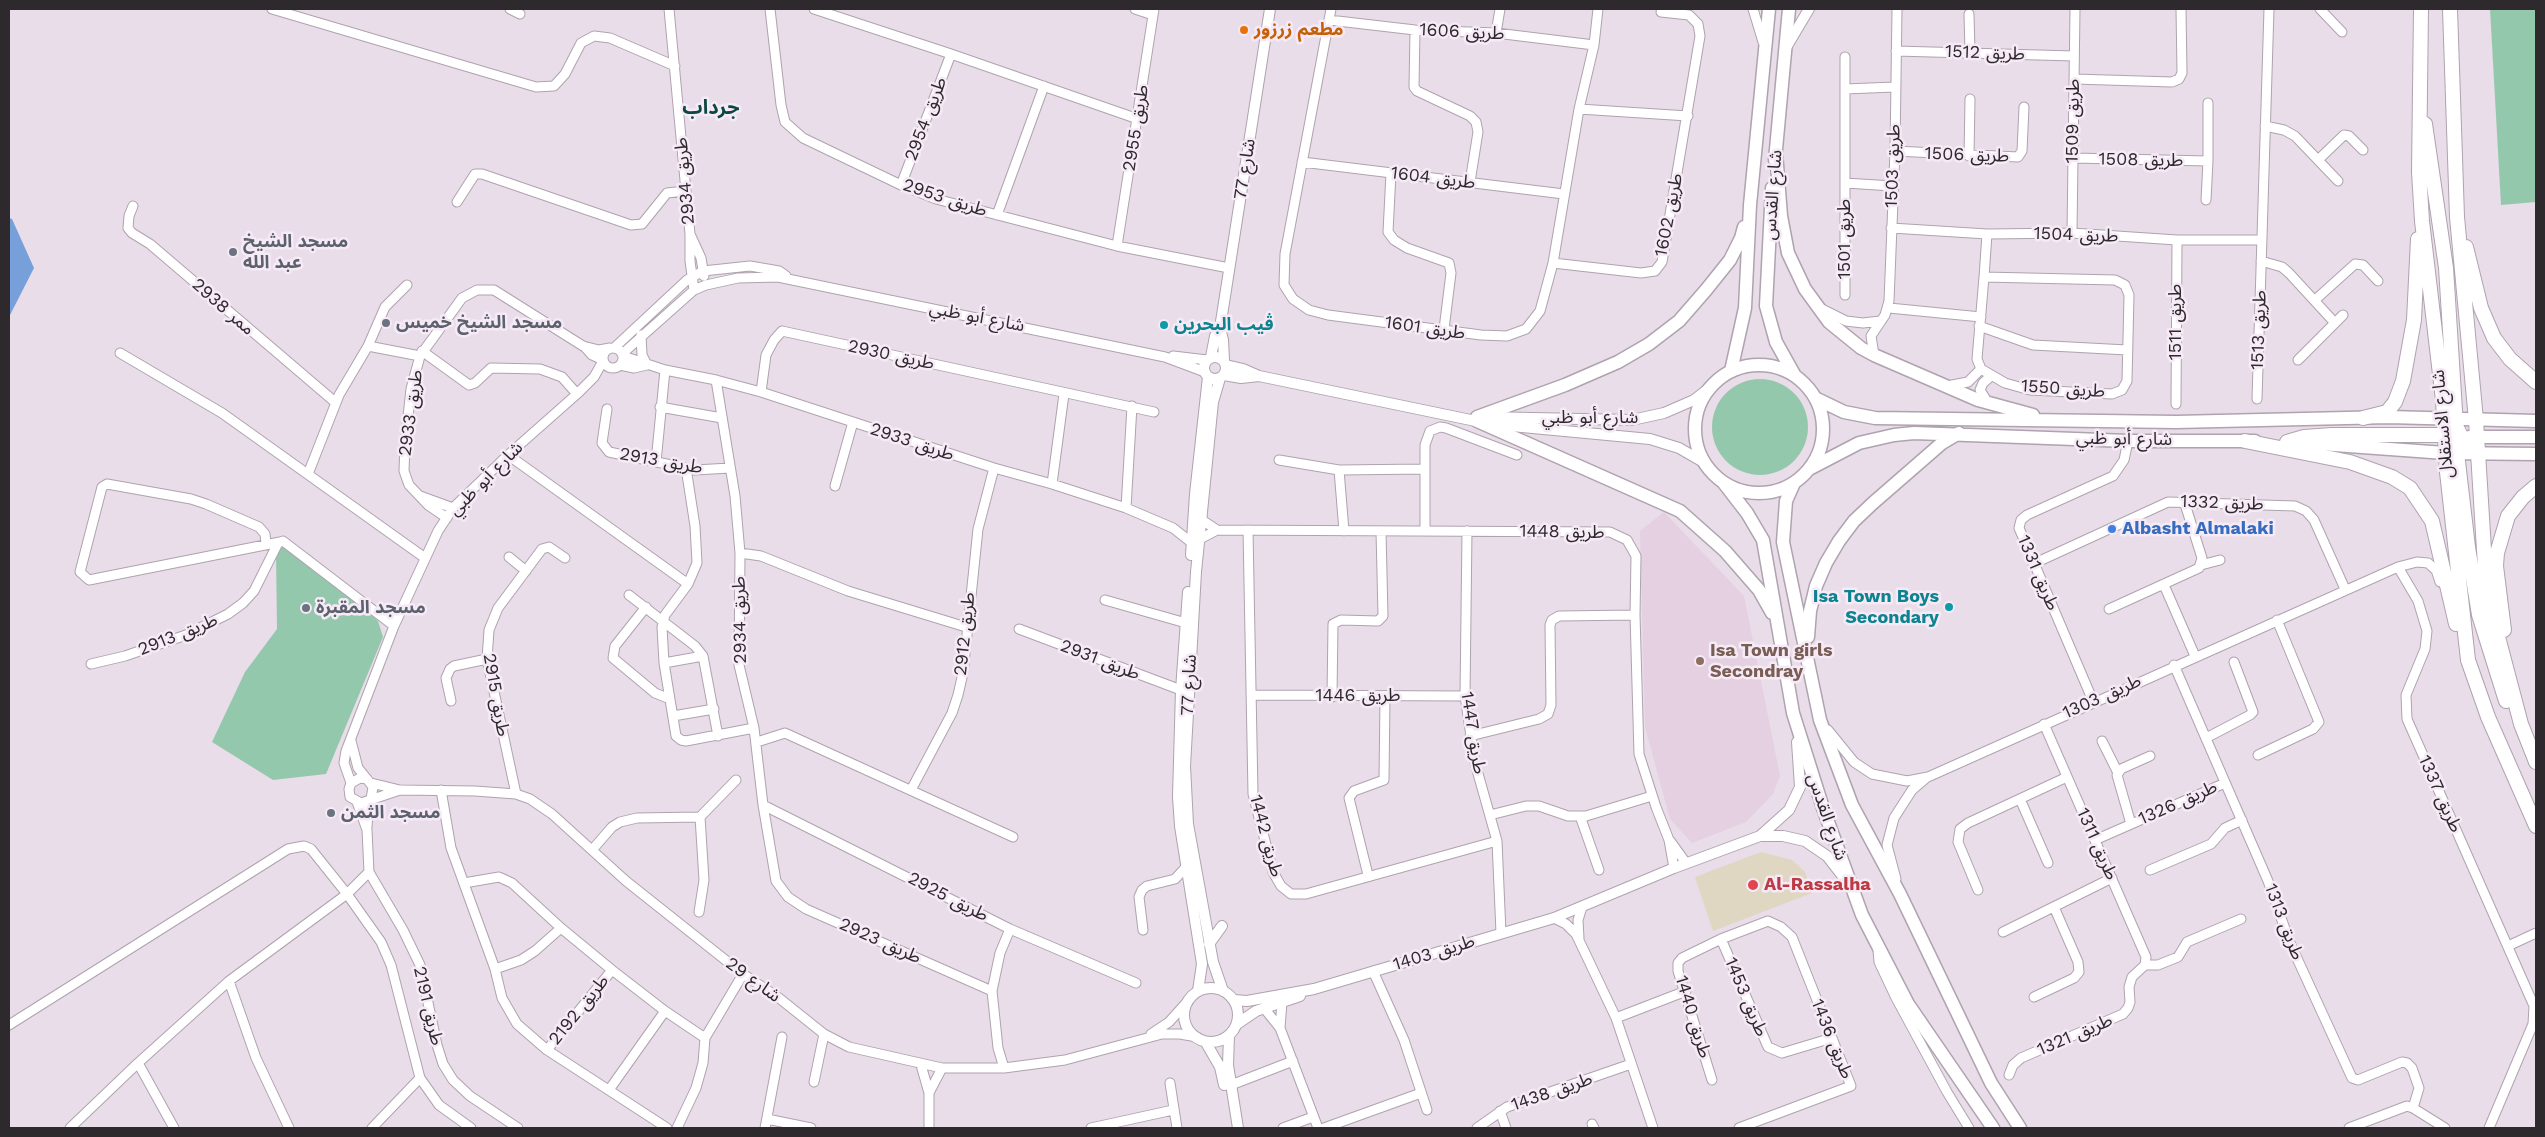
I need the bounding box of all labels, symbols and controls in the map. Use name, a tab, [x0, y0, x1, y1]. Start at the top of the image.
place label: مطعم زرزور	[1254, 19, 1344, 41]
street label: طريق 1606	[1419, 19, 1505, 45]
marker: مطعم زرزور	[1238, 24, 1250, 36]
street label: طريق 1512	[1945, 41, 2025, 65]
street label: طريق 2954	[900, 74, 952, 164]
street label: طريق 1509	[2061, 78, 2085, 164]
street label: طريق 2955	[1118, 83, 1154, 173]
district label: جرداب	[682, 96, 740, 120]
street label: طريق 1503	[1881, 124, 1905, 208]
street label: طريق 2934	[670, 136, 700, 226]
street label: شارع 77	[1230, 137, 1260, 201]
street label: طريق 1506	[1924, 143, 2010, 167]
street label: طريق 1508	[2099, 148, 2183, 172]
street label: شارع القدس	[1759, 149, 1787, 241]
street label: طريق 1604	[1390, 162, 1476, 194]
street label: طريق 1602	[1650, 171, 1688, 259]
street label: طريق 2953	[900, 174, 990, 222]
street label: طريق 1501	[1834, 199, 1856, 279]
street label: طريق 1504	[2033, 223, 2119, 247]
place label: مسجد الشيخ عبد الله	[243, 231, 348, 274]
marker: مسجد الشيخ عبد الله	[227, 246, 239, 258]
street label: ممر 2938	[187, 274, 259, 340]
street label: طريق 1511	[2165, 284, 2187, 360]
street label: طريق 1513	[2247, 290, 2271, 370]
street label: شارع أبو ظبي	[928, 297, 1026, 337]
place label: مسجد الشيخ خميس	[396, 312, 562, 334]
street label: طريق 1601	[1383, 312, 1467, 344]
place label: ڤيب البحرين	[1174, 314, 1274, 336]
marker: مسجد الشيخ خميس	[380, 317, 392, 329]
marker: ڤيب البحرين	[1158, 319, 1170, 331]
street label: طريق 2930	[846, 335, 936, 375]
street label: طريق 2933	[394, 368, 428, 458]
street label: شارع الاستقلال	[2427, 369, 2459, 479]
street label: طريق 1550	[2020, 375, 2106, 403]
street label: شارع أبو ظبي	[1542, 407, 1638, 429]
street label: طريق 2933	[867, 418, 957, 466]
street label: شارع أبو ظبي	[2076, 427, 2172, 451]
street label: شارع أبو ظبي	[444, 437, 528, 521]
street label: طريق 2913	[618, 443, 704, 479]
street label: طريق 1332	[2180, 491, 2264, 515]
place label: Albasht Almalaki	[2122, 518, 2274, 540]
street label: طريق 1448	[1519, 520, 1605, 544]
marker: Albasht Almalaki	[2106, 523, 2118, 535]
street label: طريق 1331	[2012, 532, 2064, 614]
street label: طريق 2934	[728, 576, 752, 664]
place label: Isa Town Boys Secondary	[1813, 586, 1939, 628]
street label: طريق 2912	[950, 591, 980, 677]
place label: مسجد المقبرة	[316, 597, 426, 619]
marker: Isa Town Boys Secondary	[1943, 601, 1955, 613]
marker: مسجد المقبرة	[300, 602, 312, 614]
street label: طريق 2913	[135, 609, 221, 661]
street label: طريق 2931	[1057, 635, 1143, 685]
place label: Isa Town girls Secondray	[1710, 640, 1833, 682]
street label: طريق 2915	[478, 652, 514, 738]
street label: شارع 77	[1177, 654, 1201, 716]
marker: Isa Town girls Secondray	[1694, 655, 1706, 667]
street label: طريق 1303	[2059, 670, 2145, 724]
street label: طريق 1446	[1316, 685, 1400, 707]
street label: طريق 1447	[1456, 690, 1490, 776]
street label: طريق 1337	[2413, 752, 2467, 836]
street label: شارع القدس	[1802, 771, 1852, 863]
street label: طريق 1326	[2135, 776, 2221, 830]
street label: طريق 1442	[1245, 792, 1287, 880]
place label: مسجد الثمن	[341, 802, 440, 824]
street label: طريق 1311	[2072, 805, 2122, 883]
marker: مسجد الثمن	[325, 807, 337, 819]
street label: طريق 2925	[904, 868, 992, 926]
place label: Al-Rassalha	[1764, 874, 1871, 896]
marker: Al-Rassalha	[1746, 878, 1760, 892]
street label: طريق 1313	[2260, 881, 2308, 963]
street label: طريق 2923	[836, 913, 924, 969]
street label: طريق 1403	[1391, 930, 1477, 976]
street label: شارع 29	[721, 953, 785, 1007]
street label: طريق 1453	[1720, 954, 1772, 1040]
street label: طريق 2191	[408, 964, 448, 1048]
street label: طريق 2192	[544, 971, 614, 1049]
street label: طريق 1440	[1670, 973, 1716, 1061]
street label: طريق 1436	[1806, 996, 1858, 1082]
street label: طريق 1321	[2034, 1009, 2116, 1061]
street label: طريق 1438	[1509, 1068, 1595, 1116]

